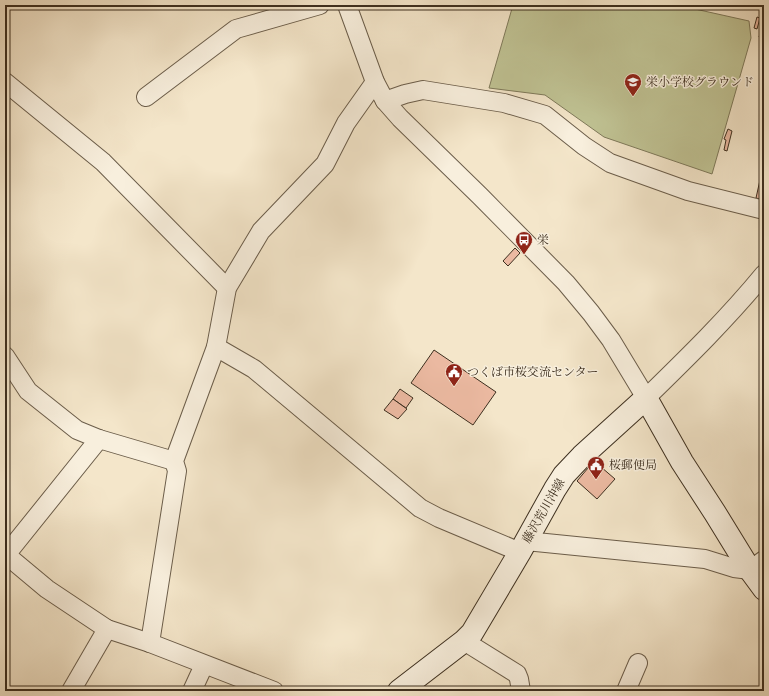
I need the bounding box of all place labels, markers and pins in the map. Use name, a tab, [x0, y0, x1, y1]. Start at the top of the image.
school or university icon: 栄小学校グラウンド	[623, 72, 643, 97]
place label: 栄小学校グラウンド	[646, 75, 754, 90]
bus stop icon: 栄	[514, 230, 534, 255]
place label: 栄	[537, 233, 549, 248]
public building icon: つくば市桜交流センター	[444, 362, 464, 387]
place label: つくば市桜交流センター	[467, 365, 599, 380]
public building icon: 桜郵便局	[586, 455, 606, 480]
place label: 桜郵便局	[609, 458, 657, 473]

